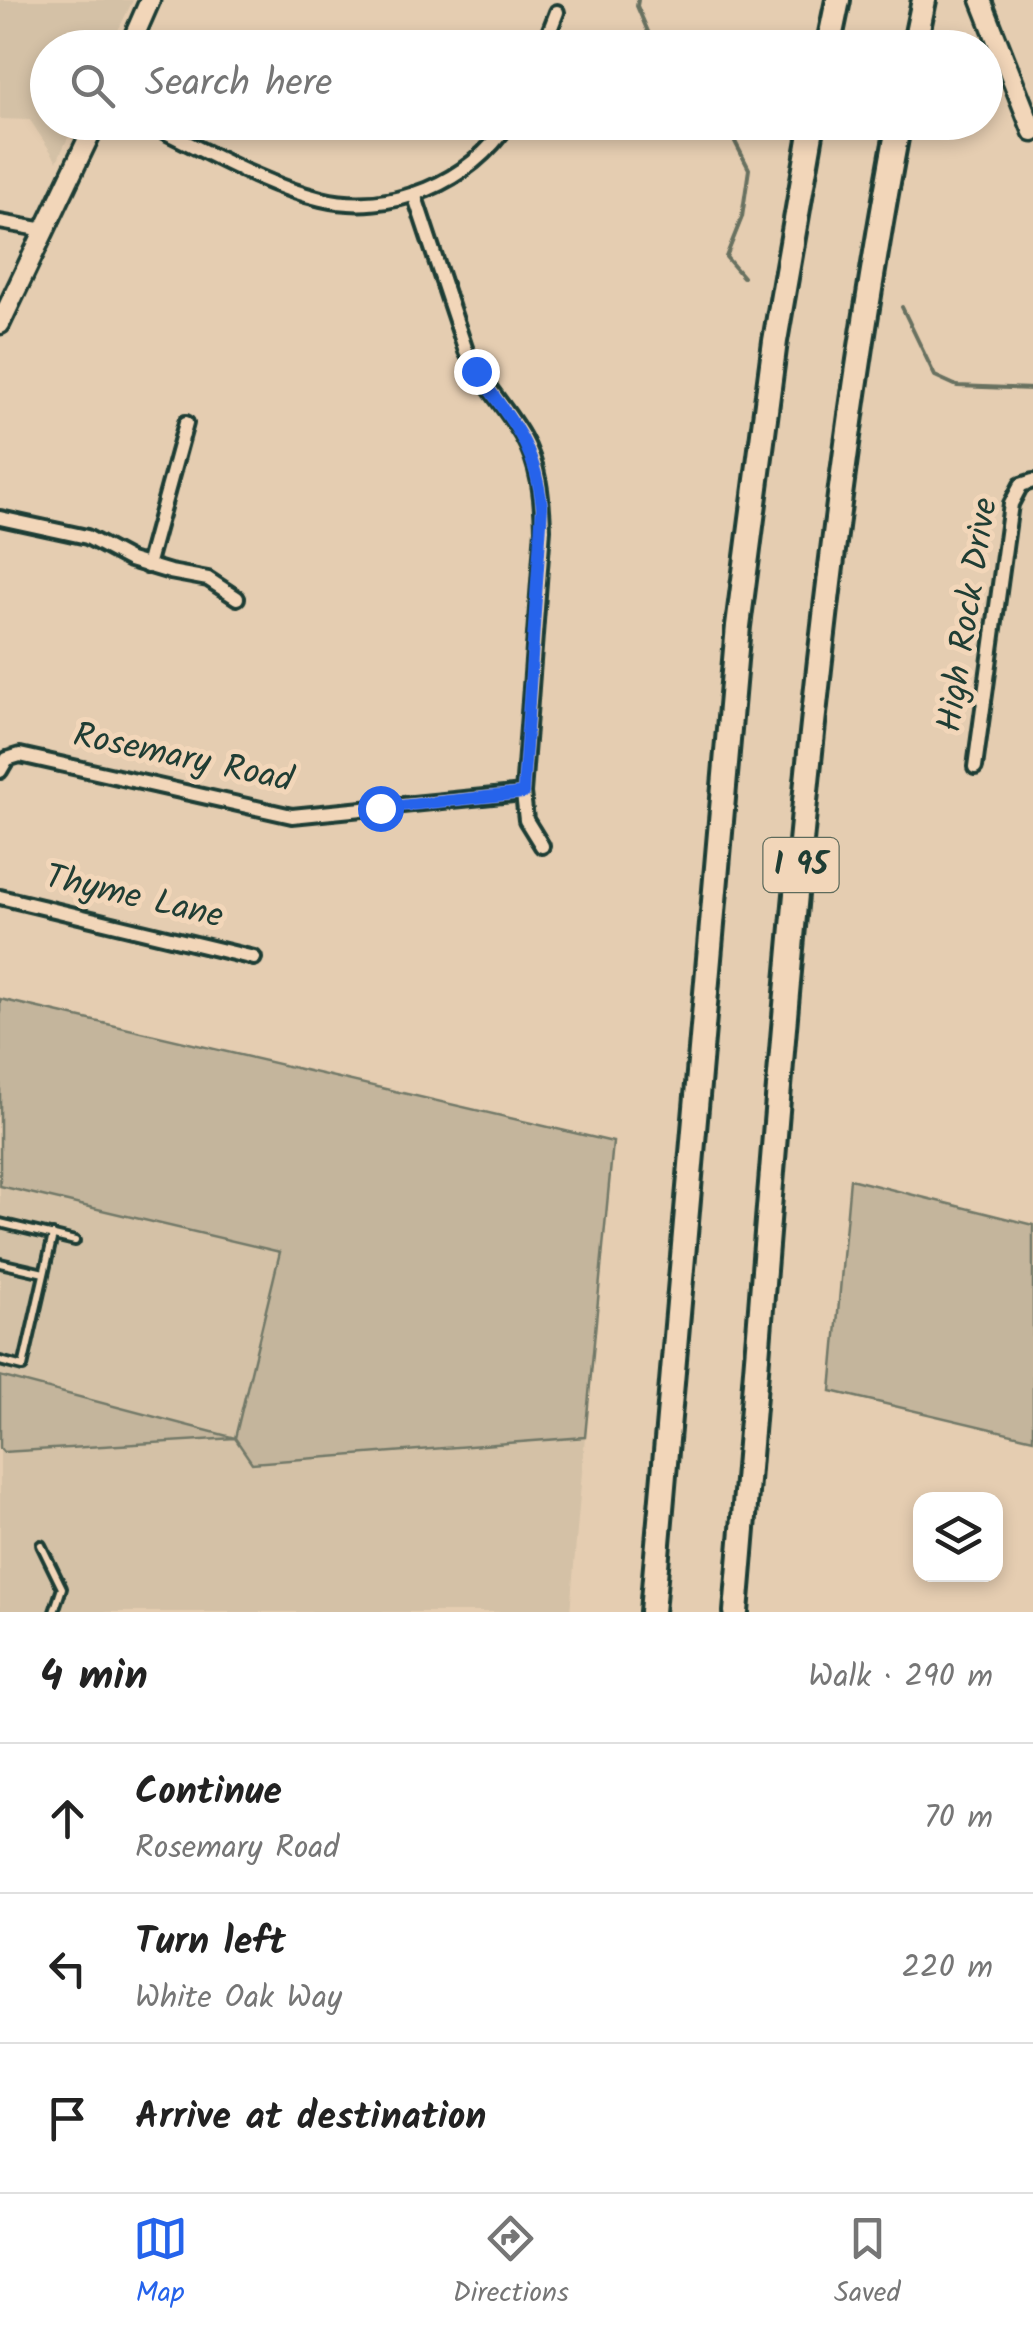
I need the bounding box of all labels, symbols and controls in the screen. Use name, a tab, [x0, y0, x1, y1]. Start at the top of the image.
search box	[30, 30, 1003, 140]
text: Search here	[145, 55, 332, 115]
icon: search	[65, 58, 120, 113]
route end	[454, 349, 500, 395]
street label: High Rock Drive	[923, 494, 1015, 736]
street label: Rosemary Road	[68, 708, 300, 810]
route start	[358, 786, 404, 832]
road number: I 95	[764, 838, 838, 892]
street label: Thyme Lane	[39, 850, 229, 946]
map controls	[913, 1492, 1003, 1582]
button: layers	[913, 1492, 1003, 1582]
text: 4 min	[40, 1644, 148, 1711]
text: Walk · 290 m	[808, 1652, 993, 1703]
text: Continue	[135, 1763, 282, 1823]
icon: ahead	[40, 1791, 95, 1846]
text: 70 m	[924, 1793, 993, 1844]
text: Rosemary Road	[135, 1823, 339, 1874]
text: Turn left	[135, 1913, 286, 1973]
icon: left	[40, 1941, 95, 1996]
text: 220 m	[902, 1943, 993, 1994]
text: White Oak Way	[135, 1973, 342, 2024]
text: Arrive at destination	[135, 2088, 486, 2148]
icon: arrive	[40, 2091, 95, 2146]
tab: Map	[133, 2211, 188, 2316]
tab: Directions	[453, 2211, 569, 2316]
tab: Saved	[834, 2211, 900, 2316]

